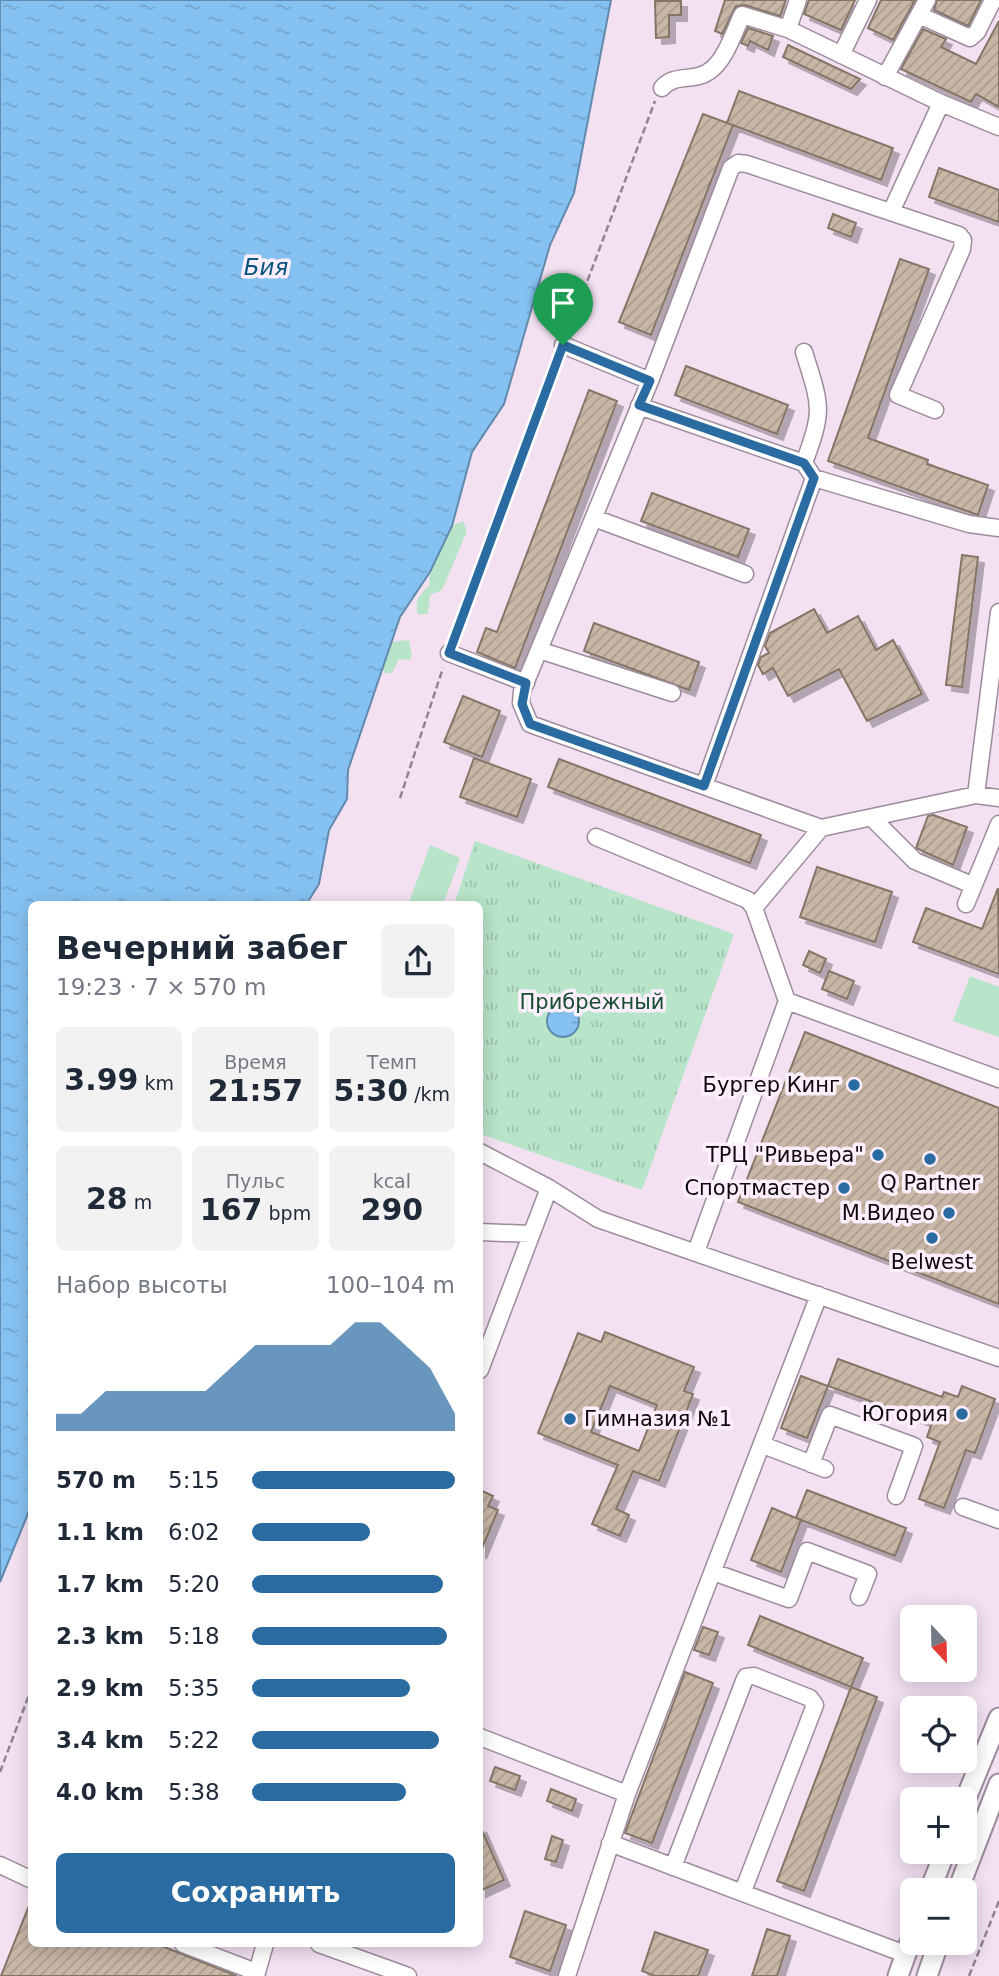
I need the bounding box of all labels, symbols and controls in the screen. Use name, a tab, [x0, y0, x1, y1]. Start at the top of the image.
water label: Бия	[244, 254, 288, 280]
pin	[533, 273, 593, 345]
icon: arrive	[544, 284, 582, 322]
button: share	[381, 924, 455, 998]
text: Вечерний забег	[56, 929, 348, 967]
text: 19:23 · 7 × 570 m	[56, 974, 266, 1000]
park label: Прибрежный	[520, 990, 664, 1014]
text: Время	[224, 1051, 287, 1073]
text: Темп	[367, 1051, 417, 1073]
text: 3.99	[64, 1062, 138, 1097]
text: km	[138, 1072, 174, 1094]
text: 21:57	[208, 1073, 303, 1108]
text: 5:30	[334, 1073, 408, 1108]
place label: Бургер Кинг	[703, 1073, 840, 1097]
marker: Бургер Кинг	[846, 1077, 862, 1093]
text: /km	[408, 1083, 450, 1105]
place label: ТРЦ "Ривьера"	[705, 1143, 864, 1167]
marker: ТРЦ "Ривьера"	[870, 1147, 886, 1163]
marker: Q Partner	[922, 1151, 938, 1167]
text: Пульс	[226, 1170, 285, 1192]
text: kcal	[373, 1170, 411, 1192]
place label: Q Partner	[880, 1171, 980, 1195]
place label: Спортмастер	[684, 1176, 830, 1200]
marker: Спортмастер	[836, 1180, 852, 1196]
text: 28	[86, 1181, 128, 1216]
text: m	[128, 1191, 152, 1213]
text: 167	[200, 1192, 262, 1227]
text: 290	[361, 1192, 423, 1227]
place label: М.Видео	[842, 1201, 935, 1225]
text: bpm	[262, 1202, 311, 1224]
marker: М.Видео	[941, 1205, 957, 1221]
marker: Belwest	[924, 1230, 940, 1246]
place label: Belwest	[891, 1250, 973, 1274]
text: Набор высоты	[56, 1272, 228, 1298]
text: 100–104 m	[326, 1272, 455, 1298]
place label: Югория	[862, 1402, 948, 1426]
marker: Югория	[954, 1406, 970, 1422]
place label: Гимназия №1	[584, 1407, 732, 1431]
marker: Гимназия №1	[562, 1411, 578, 1427]
text: 570 m	[56, 1467, 136, 1493]
text: 5:15	[168, 1467, 220, 1493]
text: 1.1 km	[56, 1519, 144, 1545]
text: 6:02	[168, 1519, 220, 1545]
text: 1.7 km	[56, 1571, 144, 1597]
text: 5:20	[168, 1571, 220, 1597]
north arrow	[900, 1605, 976, 1682]
map controls	[900, 1605, 977, 1955]
text: 2.3 km	[56, 1623, 144, 1649]
text: 5:18	[168, 1623, 220, 1649]
text: 2.9 km	[56, 1675, 144, 1701]
text: 5:35	[168, 1675, 220, 1701]
button: locate	[900, 1696, 977, 1773]
text: 3.4 km	[56, 1727, 144, 1753]
text: 5:22	[168, 1727, 220, 1753]
text: 4.0 km	[56, 1779, 144, 1805]
text: 5:38	[168, 1779, 220, 1805]
button: +	[900, 1787, 977, 1864]
button: Сохранить	[56, 1853, 455, 1933]
button: −	[900, 1878, 977, 1955]

